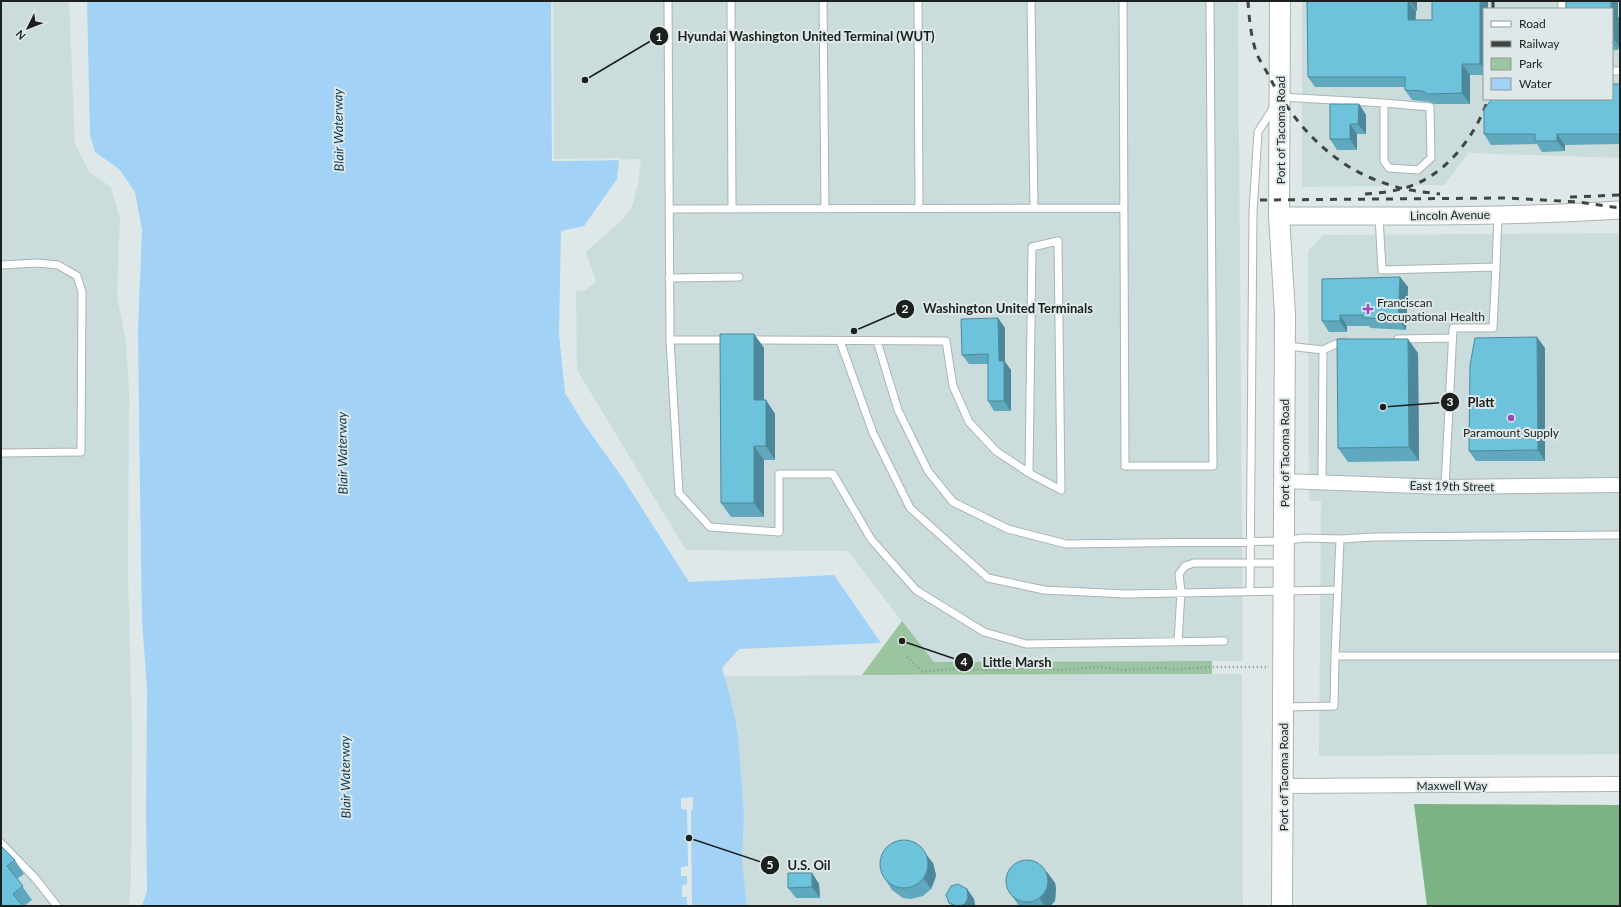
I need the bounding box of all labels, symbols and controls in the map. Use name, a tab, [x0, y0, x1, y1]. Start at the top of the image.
north arrow	[8, 8, 48, 48]
legend	[1483, 8, 1613, 100]
text: Road	[1519, 16, 1546, 31]
callout: Hyundai Washington United Terminal (WUT)	[649, 24, 943, 49]
text: N	[13, 28, 28, 43]
text: Hyundai Washington United Terminal (WUT)	[677, 28, 935, 44]
text: 1	[656, 29, 663, 44]
text: Railway	[1519, 36, 1560, 51]
text: Park	[1519, 56, 1543, 71]
street label: Port of Tacoma Road	[1273, 76, 1288, 184]
text: Water	[1519, 76, 1552, 91]
water label: Blair Waterway	[329, 88, 347, 172]
street label: Lincoln Avenue	[1410, 207, 1490, 223]
place label: Franciscan Occupational Health	[1377, 295, 1485, 324]
callout: Washington United Terminals	[895, 296, 1101, 321]
text: Washington United Terminals	[923, 300, 1093, 316]
text: 2	[902, 301, 909, 316]
marker: Franciscan Occupational Health	[1362, 303, 1374, 315]
callout: Platt	[1440, 390, 1503, 415]
text: 3	[1447, 394, 1454, 409]
text: Platt	[1468, 394, 1495, 410]
street label: Port of Tacoma Road	[1277, 399, 1292, 507]
water label: Blair Waterway	[333, 411, 351, 495]
marker: Paramount Supply	[1506, 413, 1516, 423]
place label: Paramount Supply	[1463, 425, 1560, 440]
street label: East 19th Street	[1409, 478, 1495, 494]
callout: Little Marsh	[954, 650, 1059, 675]
text: 4	[961, 654, 968, 669]
text: Little Marsh	[982, 654, 1052, 670]
street label: Port of Tacoma Road	[1276, 723, 1291, 831]
water label: Blair Waterway	[336, 735, 354, 819]
street label: Maxwell Way	[1417, 778, 1488, 793]
callout: U.S. Oil	[760, 853, 839, 878]
text: 5	[767, 857, 774, 872]
text: U.S. Oil	[788, 857, 830, 873]

